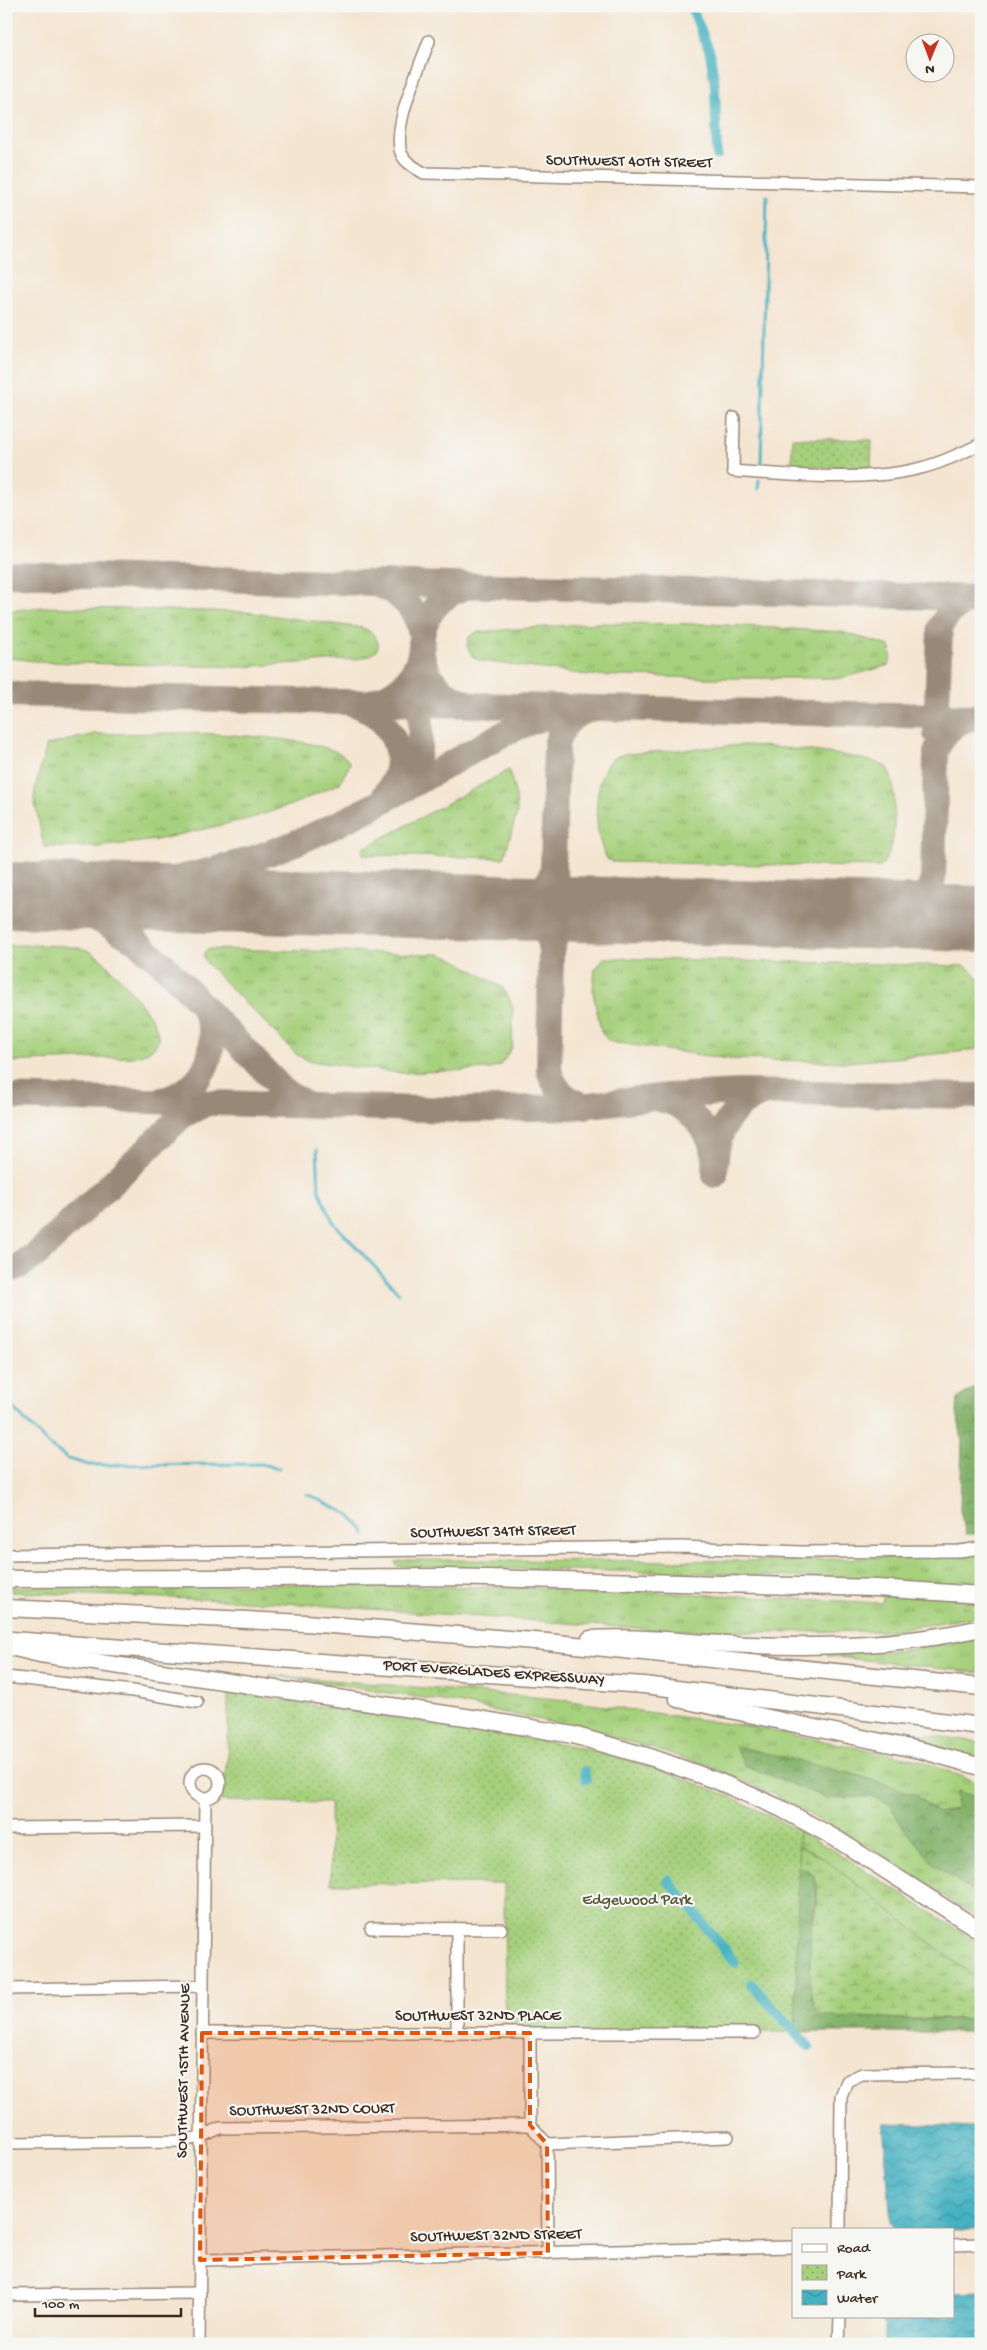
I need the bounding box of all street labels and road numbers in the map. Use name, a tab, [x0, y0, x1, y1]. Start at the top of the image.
street label: SOUTHWEST 40TH STREET	[546, 152, 713, 174]
street label: SOUTHWEST 34TH STREET	[410, 1522, 577, 1544]
street label: PORT EVERGLADES EXPRESSWAY	[382, 1657, 605, 1691]
street label: SOUTHWEST 15TH AVENUE	[174, 1983, 196, 2158]
street label: SOUTHWEST 32ND PLACE	[395, 2008, 562, 2027]
street label: SOUTHWEST 32ND COURT	[229, 2100, 396, 2122]
street label: SOUTHWEST 32ND STREET	[410, 2226, 583, 2248]

